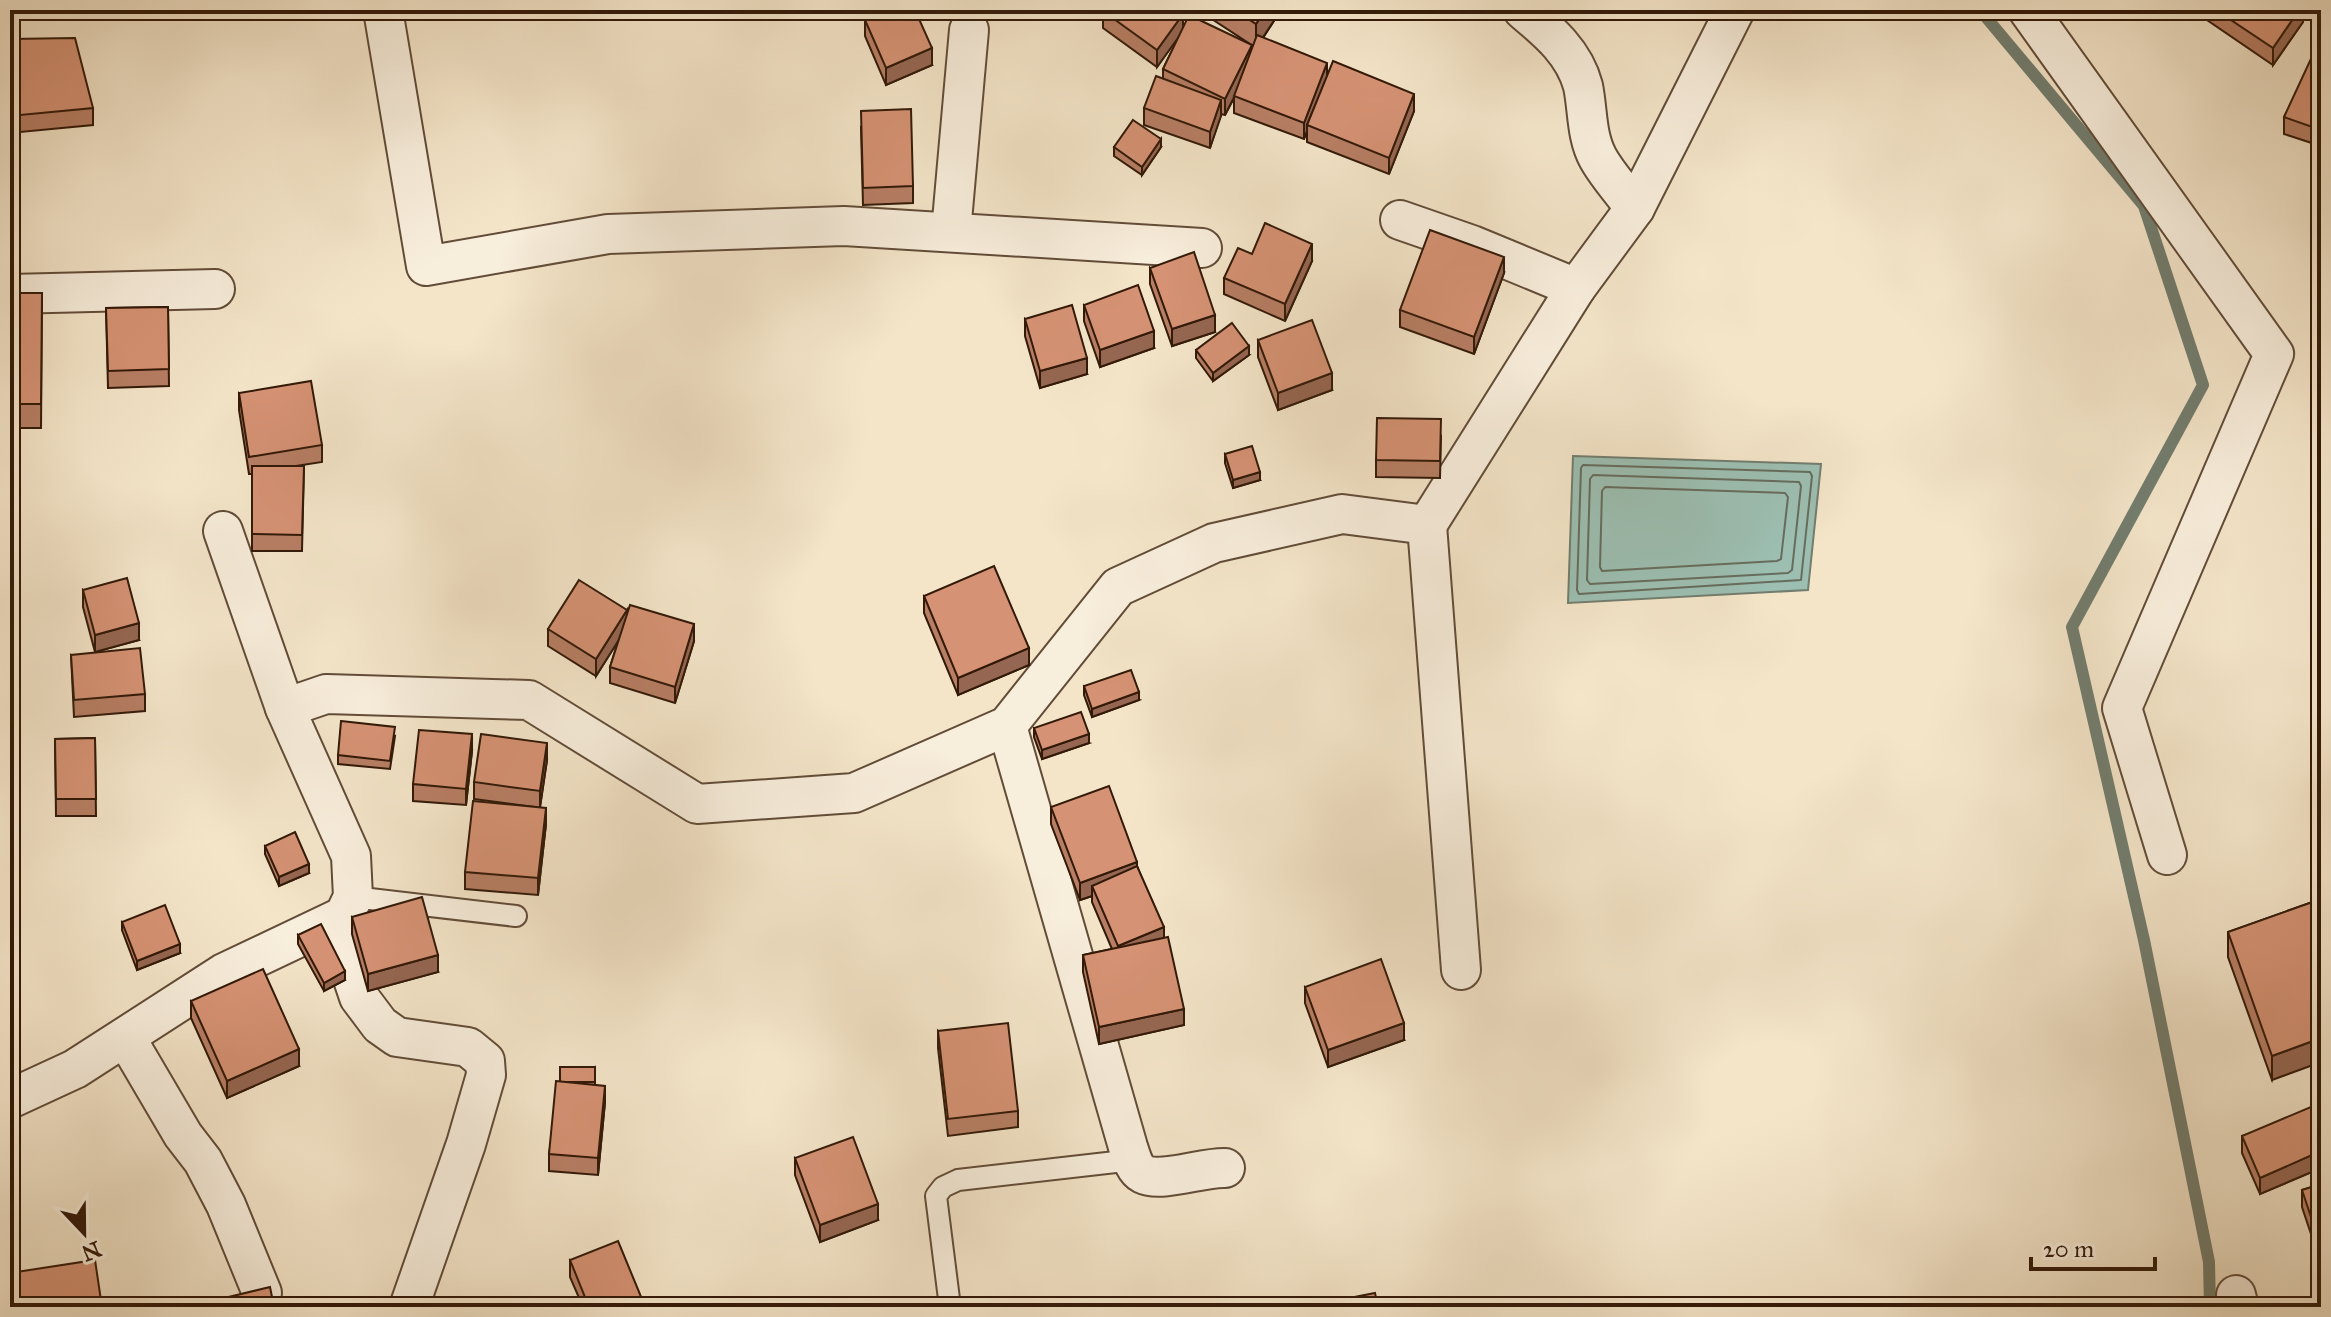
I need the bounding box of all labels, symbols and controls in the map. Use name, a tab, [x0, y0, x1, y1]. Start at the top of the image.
north arrow	[44, 1193, 124, 1273]
scale bar	[2031, 1221, 2155, 1271]
text: 20 m	[2043, 1234, 2094, 1264]
text: N	[77, 1235, 105, 1267]

